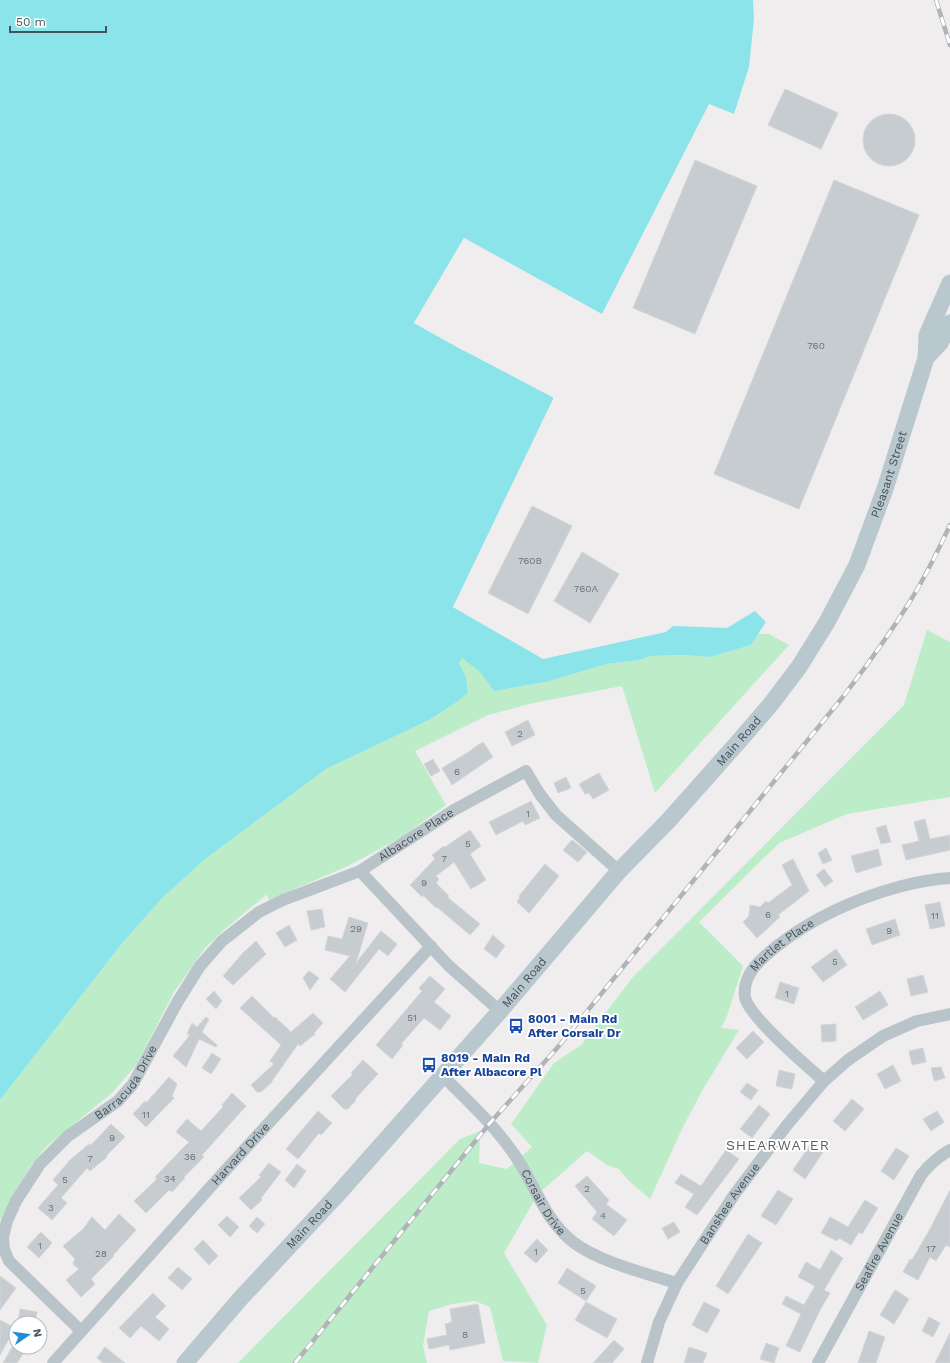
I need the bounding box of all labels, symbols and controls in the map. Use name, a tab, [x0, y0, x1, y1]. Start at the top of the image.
scale bar	[10, 8, 106, 34]
text: 50 m	[16, 15, 46, 29]
house number: 760	[807, 340, 825, 351]
street label: Pleasant Street	[868, 429, 910, 520]
house number: 760B	[518, 555, 542, 566]
house number: 760A	[574, 583, 599, 594]
street label: Main Road	[713, 713, 764, 769]
house number: 2	[517, 728, 523, 739]
house number: 6	[454, 766, 460, 777]
street label: Albacore Place	[375, 805, 456, 864]
house number: 1	[526, 808, 530, 819]
house number: 5	[465, 838, 471, 849]
house number: 7	[441, 853, 447, 864]
house number: 9	[421, 877, 427, 888]
house number: 6	[765, 909, 771, 920]
house number: 11	[931, 910, 939, 921]
street label: Martlet Place	[747, 916, 817, 974]
house number: 29	[350, 923, 362, 934]
house number: 9	[886, 925, 892, 936]
street label: Main Road	[499, 955, 549, 1010]
house number: 5	[832, 956, 838, 967]
house number: 1	[785, 988, 789, 999]
house number: 51	[407, 1012, 417, 1023]
place label: 8001 - Main Rd After Corsair Dr	[528, 1012, 621, 1040]
bus stop icon: 8001 - Main Rd After Corsair Dr	[507, 1017, 525, 1035]
street label: Barracuda Drive	[92, 1043, 160, 1122]
place label: 8019 - Main Rd After Albacore Pl	[441, 1051, 542, 1079]
bus stop icon: 8019 - Main Rd After Albacore Pl	[420, 1056, 438, 1074]
house number: 11	[142, 1109, 150, 1120]
street label: Harvard Drive	[209, 1120, 273, 1188]
house number: 9	[109, 1132, 115, 1143]
district label: SHEARWATER	[726, 1137, 830, 1153]
house number: 36	[184, 1151, 196, 1162]
house number: 7	[87, 1153, 93, 1164]
street label: Banshee Avenue	[697, 1160, 763, 1247]
street label: Corsair Drive	[518, 1167, 569, 1238]
house number: 34	[164, 1173, 176, 1184]
house number: 5	[62, 1174, 68, 1185]
house number: 2	[584, 1183, 590, 1194]
street label: Main Road	[283, 1198, 335, 1252]
house number: 3	[48, 1202, 54, 1213]
house number: 4	[600, 1210, 606, 1221]
street label: Seafire Avenue	[852, 1210, 906, 1293]
house number: 1	[38, 1240, 42, 1251]
house number: 17	[926, 1243, 936, 1254]
house number: 1	[534, 1246, 538, 1257]
house number: 28	[95, 1248, 107, 1259]
house number: 5	[580, 1285, 586, 1296]
north arrow	[8, 1315, 48, 1355]
text: N	[30, 1327, 45, 1338]
house number: 8	[462, 1329, 468, 1340]

